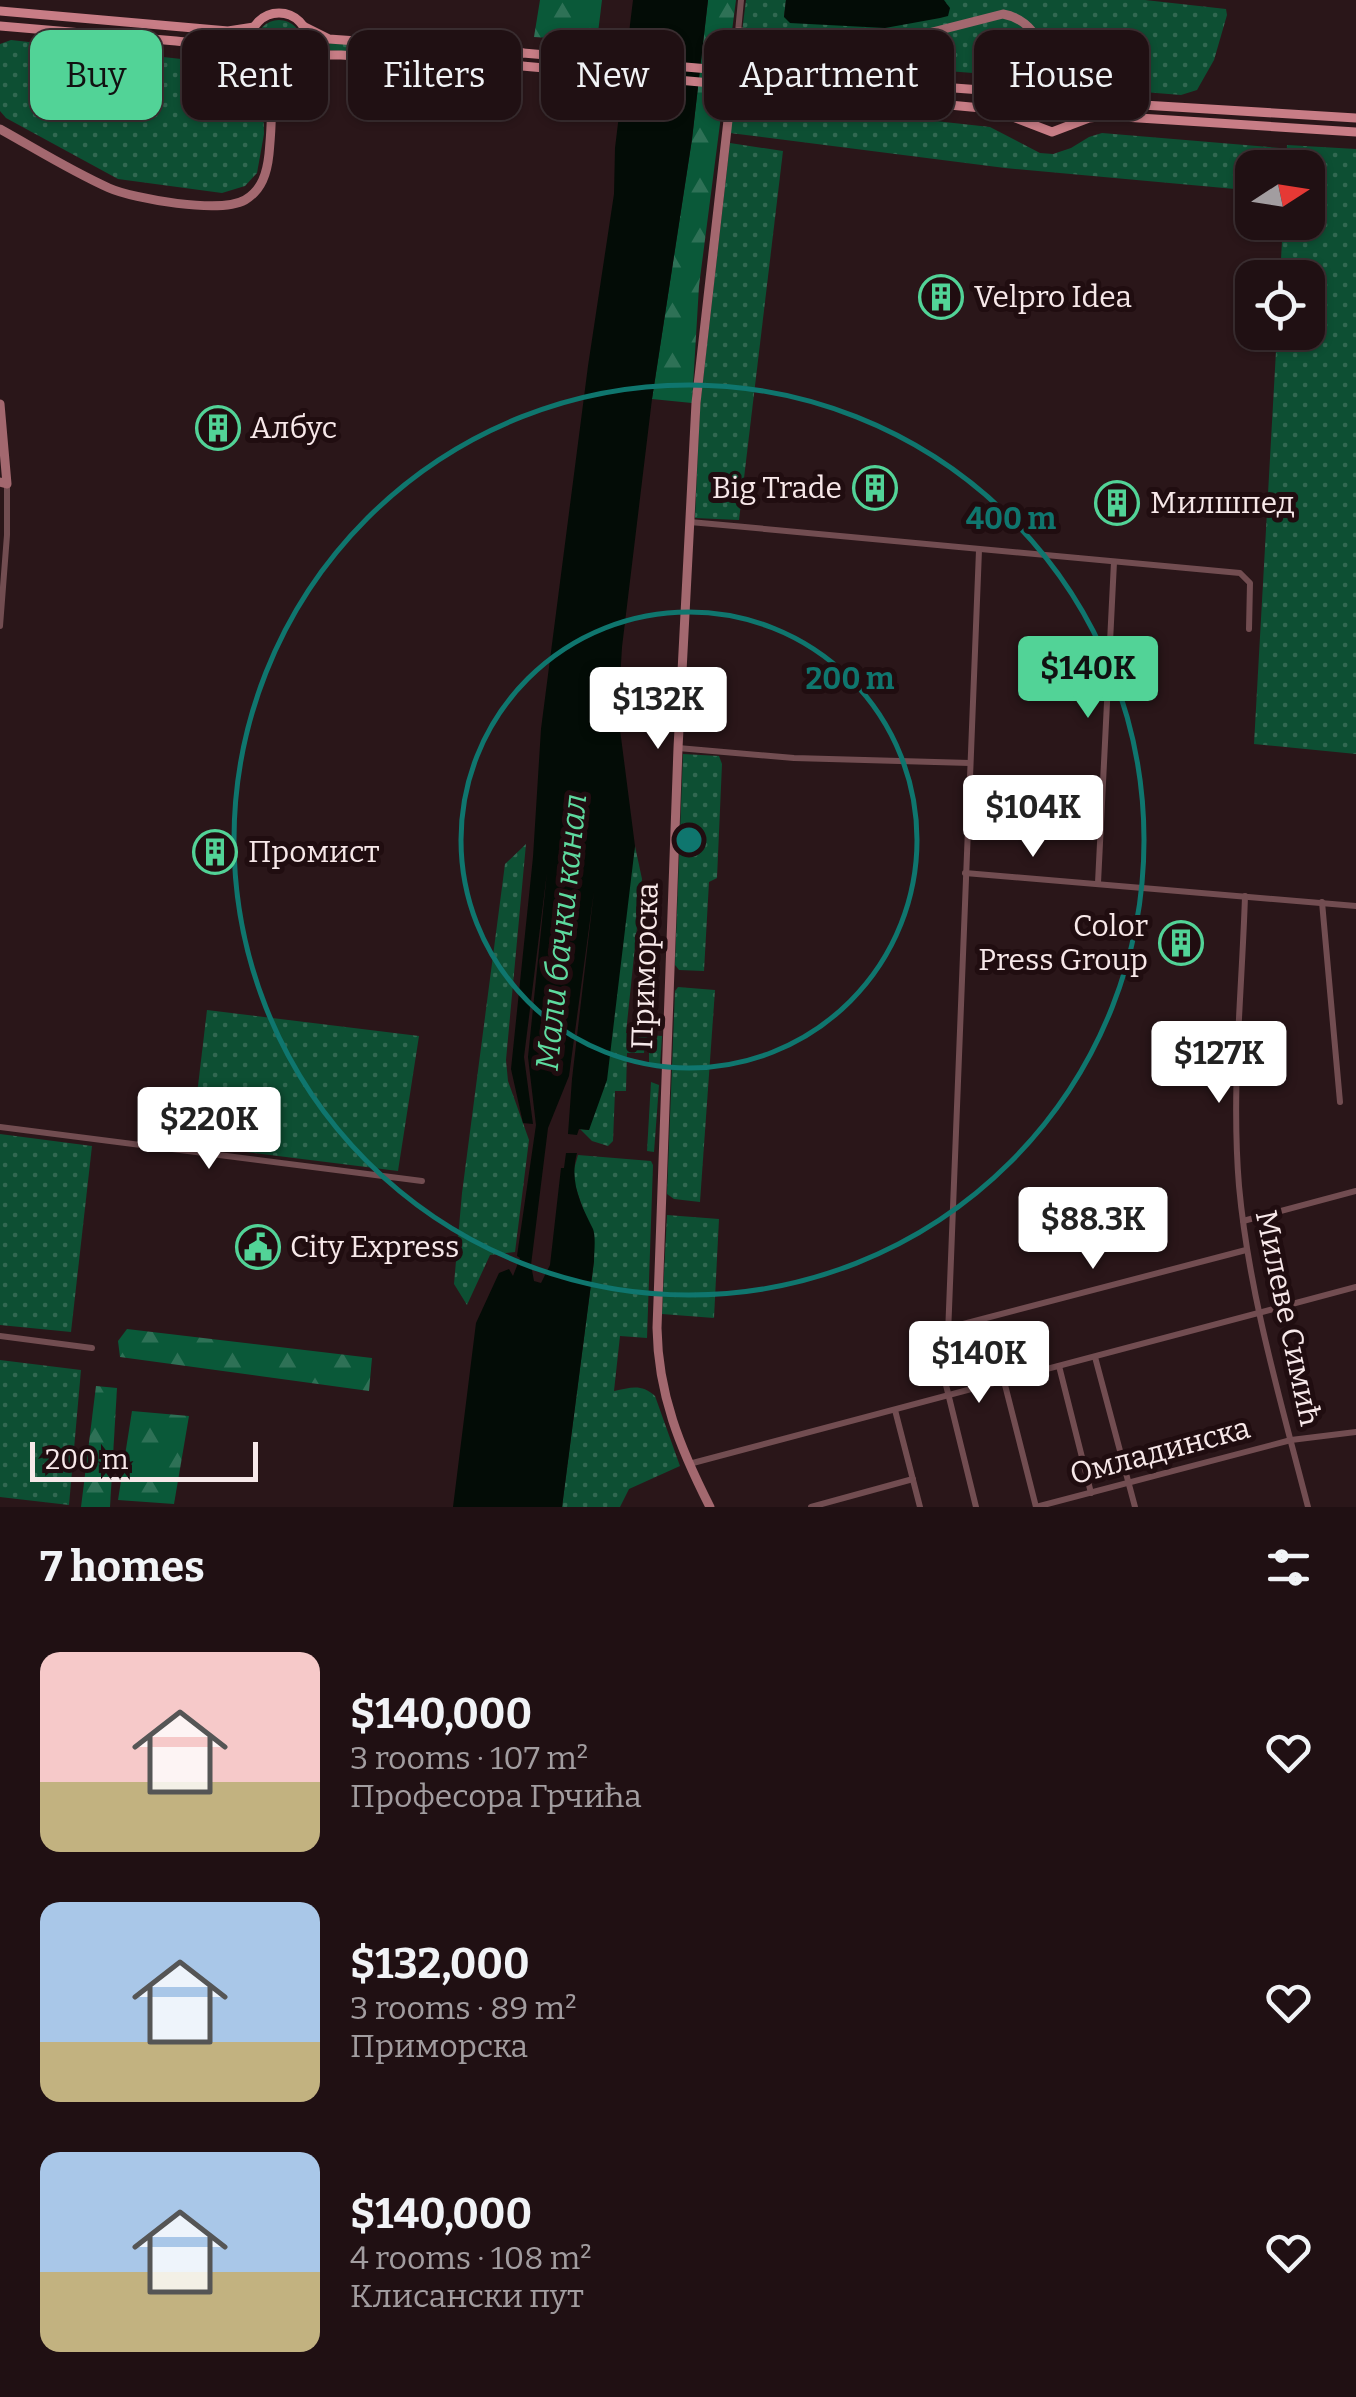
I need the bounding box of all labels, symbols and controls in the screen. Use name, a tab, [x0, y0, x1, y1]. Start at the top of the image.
chip: Buy	[30, 30, 162, 120]
chip: Rent	[182, 30, 328, 120]
chip: Filters	[348, 30, 521, 120]
chip: New	[541, 30, 684, 120]
chip: Apartment	[704, 30, 954, 120]
chip: House	[974, 30, 1149, 120]
north arrow	[1235, 150, 1325, 240]
map controls	[1235, 150, 1325, 350]
button: locate	[1235, 260, 1325, 350]
building icon: Velpro Idea	[918, 274, 964, 320]
place label: Velpro Idea	[974, 279, 1132, 315]
building icon: Албус	[195, 405, 241, 451]
place label: Албус	[250, 410, 337, 446]
building icon: Big Trade	[852, 465, 898, 511]
place label: Big Trade	[712, 470, 842, 506]
building icon: Милшпед	[1094, 480, 1140, 526]
place label: Милшпед	[1150, 485, 1295, 521]
text: 400 m	[966, 501, 1057, 537]
pin: $140K	[1018, 636, 1158, 721]
text: $140K	[1040, 649, 1136, 687]
text: 200 m	[805, 661, 895, 697]
pin: $132K	[588, 667, 728, 752]
text: $132K	[612, 680, 704, 718]
pin: $104K	[963, 775, 1103, 860]
text: $104K	[985, 788, 1081, 826]
water label: Мали бачки канал	[528, 792, 594, 1072]
centre of rings	[671, 822, 707, 858]
building icon: Промист	[192, 829, 238, 875]
place label: Промист	[248, 834, 379, 870]
street label: Приморска	[624, 882, 666, 1050]
place label: Color Press Group	[978, 908, 1148, 978]
building icon: Color Press Group	[1158, 920, 1204, 966]
pin: $127K	[1149, 1021, 1289, 1106]
text: $127K	[1173, 1034, 1265, 1072]
pin: $220K	[139, 1087, 279, 1172]
text: $220K	[160, 1100, 258, 1138]
pin: $88.3K	[1012, 1187, 1174, 1272]
text: $88.3K	[1041, 1200, 1145, 1238]
street label: Милеве Симић	[1248, 1207, 1329, 1430]
public building icon: City Express	[235, 1224, 281, 1270]
place label: City Express	[290, 1229, 459, 1265]
pin: $140K	[909, 1321, 1049, 1406]
text: $140K	[931, 1334, 1027, 1372]
street label: Омладинска	[1066, 1410, 1254, 1492]
scale bar	[30, 1437, 258, 1482]
text: 200 m	[45, 1443, 128, 1476]
icon: filters	[1261, 1540, 1316, 1595]
text: 7 homes	[40, 1542, 205, 1592]
text: $140,000	[350, 1689, 532, 1739]
icon: home	[120, 1692, 240, 1812]
icon: heart	[1261, 1725, 1316, 1780]
text: 3 rooms · 107 m²	[350, 1739, 588, 1777]
text: Професора Грчића	[350, 1777, 642, 1815]
text: $132,000	[350, 1939, 530, 1989]
icon: home	[120, 1942, 240, 2062]
icon: heart	[1261, 1975, 1316, 2030]
text: 3 rooms · 89 m²	[350, 1989, 577, 2027]
text: Приморска	[350, 2027, 528, 2065]
text: $140,000	[350, 2189, 532, 2239]
icon: home	[120, 2192, 240, 2312]
icon: heart	[1261, 2225, 1316, 2280]
text: 4 rooms · 108 m²	[350, 2239, 592, 2277]
text: Клисански пут	[350, 2277, 584, 2315]

